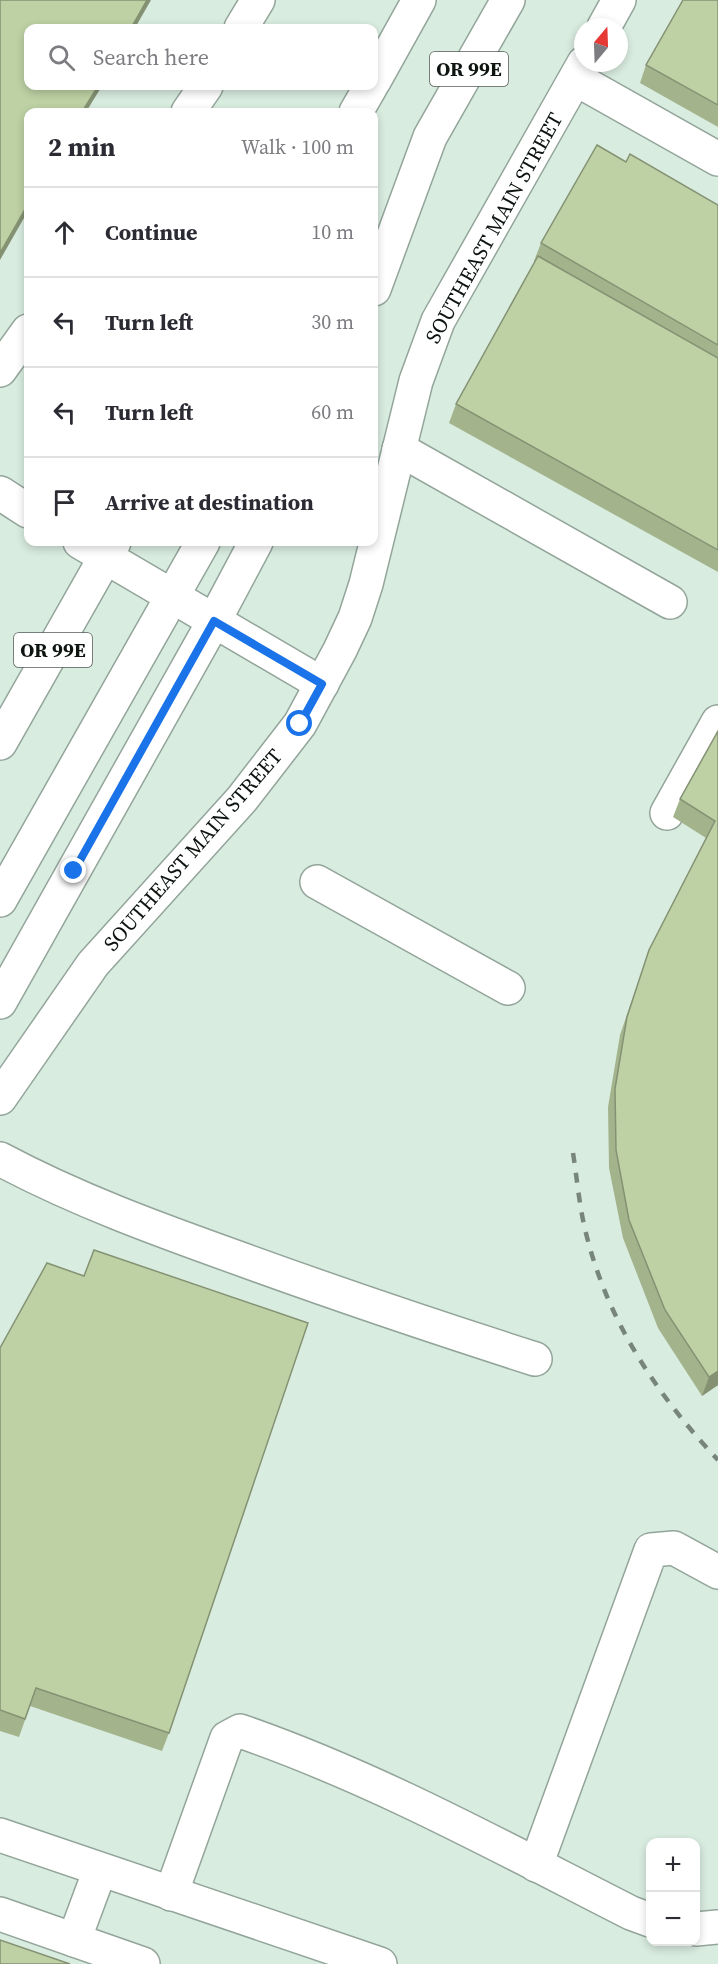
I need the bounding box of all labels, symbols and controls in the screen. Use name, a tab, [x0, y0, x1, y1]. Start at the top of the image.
north arrow	[574, 18, 628, 72]
search box	[24, 24, 378, 90]
icon: search	[45, 41, 78, 74]
text: Search here	[93, 42, 209, 72]
road number: OR 99E	[430, 52, 508, 86]
street label: SOUTHEAST MAIN STREET	[418, 107, 569, 348]
text: 2 min	[48, 129, 115, 165]
text: Walk · 100 m	[241, 133, 354, 161]
icon: ahead	[48, 216, 81, 249]
text: Continue	[105, 217, 198, 247]
text: 10 m	[311, 218, 354, 246]
icon: left	[48, 306, 81, 339]
text: Turn left	[105, 307, 193, 337]
text: 30 m	[311, 308, 354, 336]
icon: left	[48, 396, 81, 429]
text: Turn left	[105, 397, 193, 427]
text: 60 m	[311, 398, 354, 426]
icon: arrive	[48, 486, 81, 519]
text: Arrive at destination	[105, 487, 314, 517]
road number: OR 99E	[14, 633, 92, 667]
route start	[286, 710, 312, 736]
street label: SOUTHEAST MAIN STREET	[97, 742, 289, 957]
route end	[60, 857, 86, 883]
map controls	[646, 1838, 700, 1946]
button: +	[646, 1838, 700, 1892]
button: −	[646, 1892, 700, 1946]

